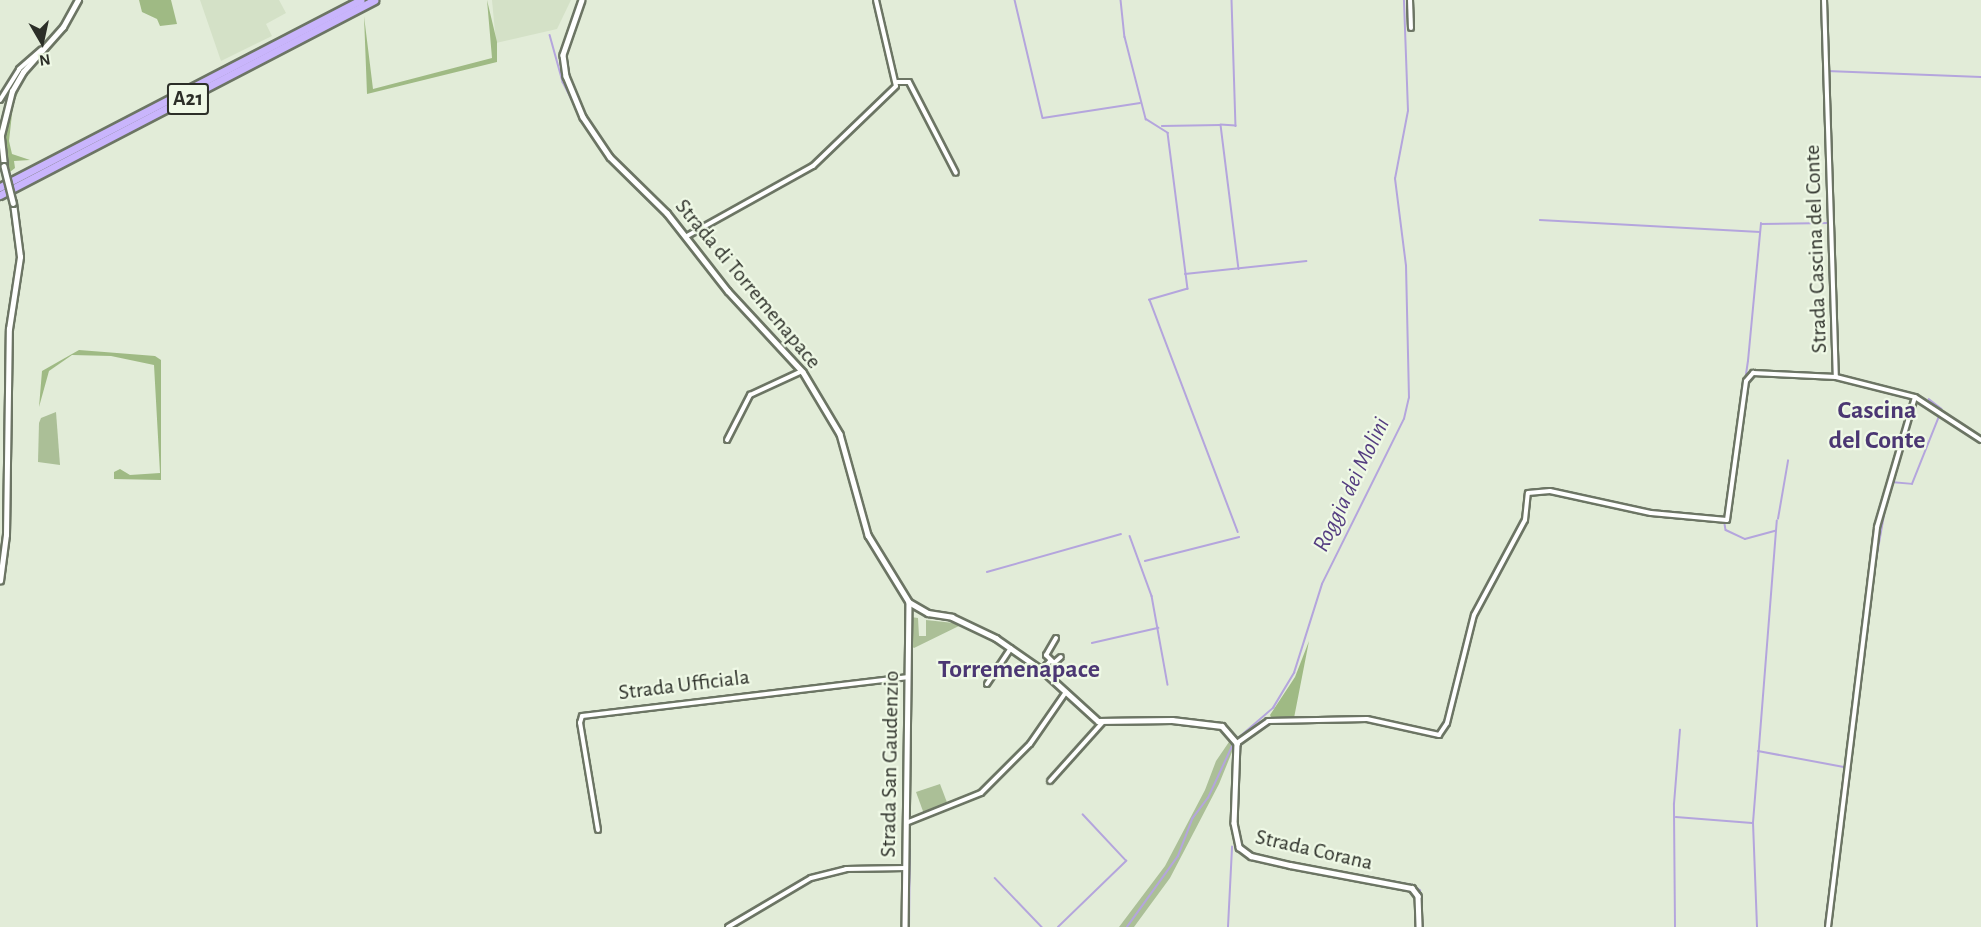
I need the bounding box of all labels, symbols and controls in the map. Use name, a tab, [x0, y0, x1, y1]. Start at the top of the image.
north arrow	[12, 12, 72, 72]
text: N	[38, 51, 52, 69]
road number: A21	[166, 81, 210, 117]
street label: Strada Cascina del Conte	[1799, 144, 1833, 354]
street label: Strada di Torremenapace	[669, 194, 827, 374]
district label: Cascina del Conte	[1829, 395, 1925, 456]
water label: Roggia dei Molini	[1307, 413, 1397, 557]
district label: Torremenapace	[938, 654, 1100, 686]
street label: Strada Ufficiala	[617, 664, 751, 706]
street label: Strada San Gaudenzio	[875, 670, 905, 858]
street label: Strada Corana	[1253, 824, 1375, 876]

